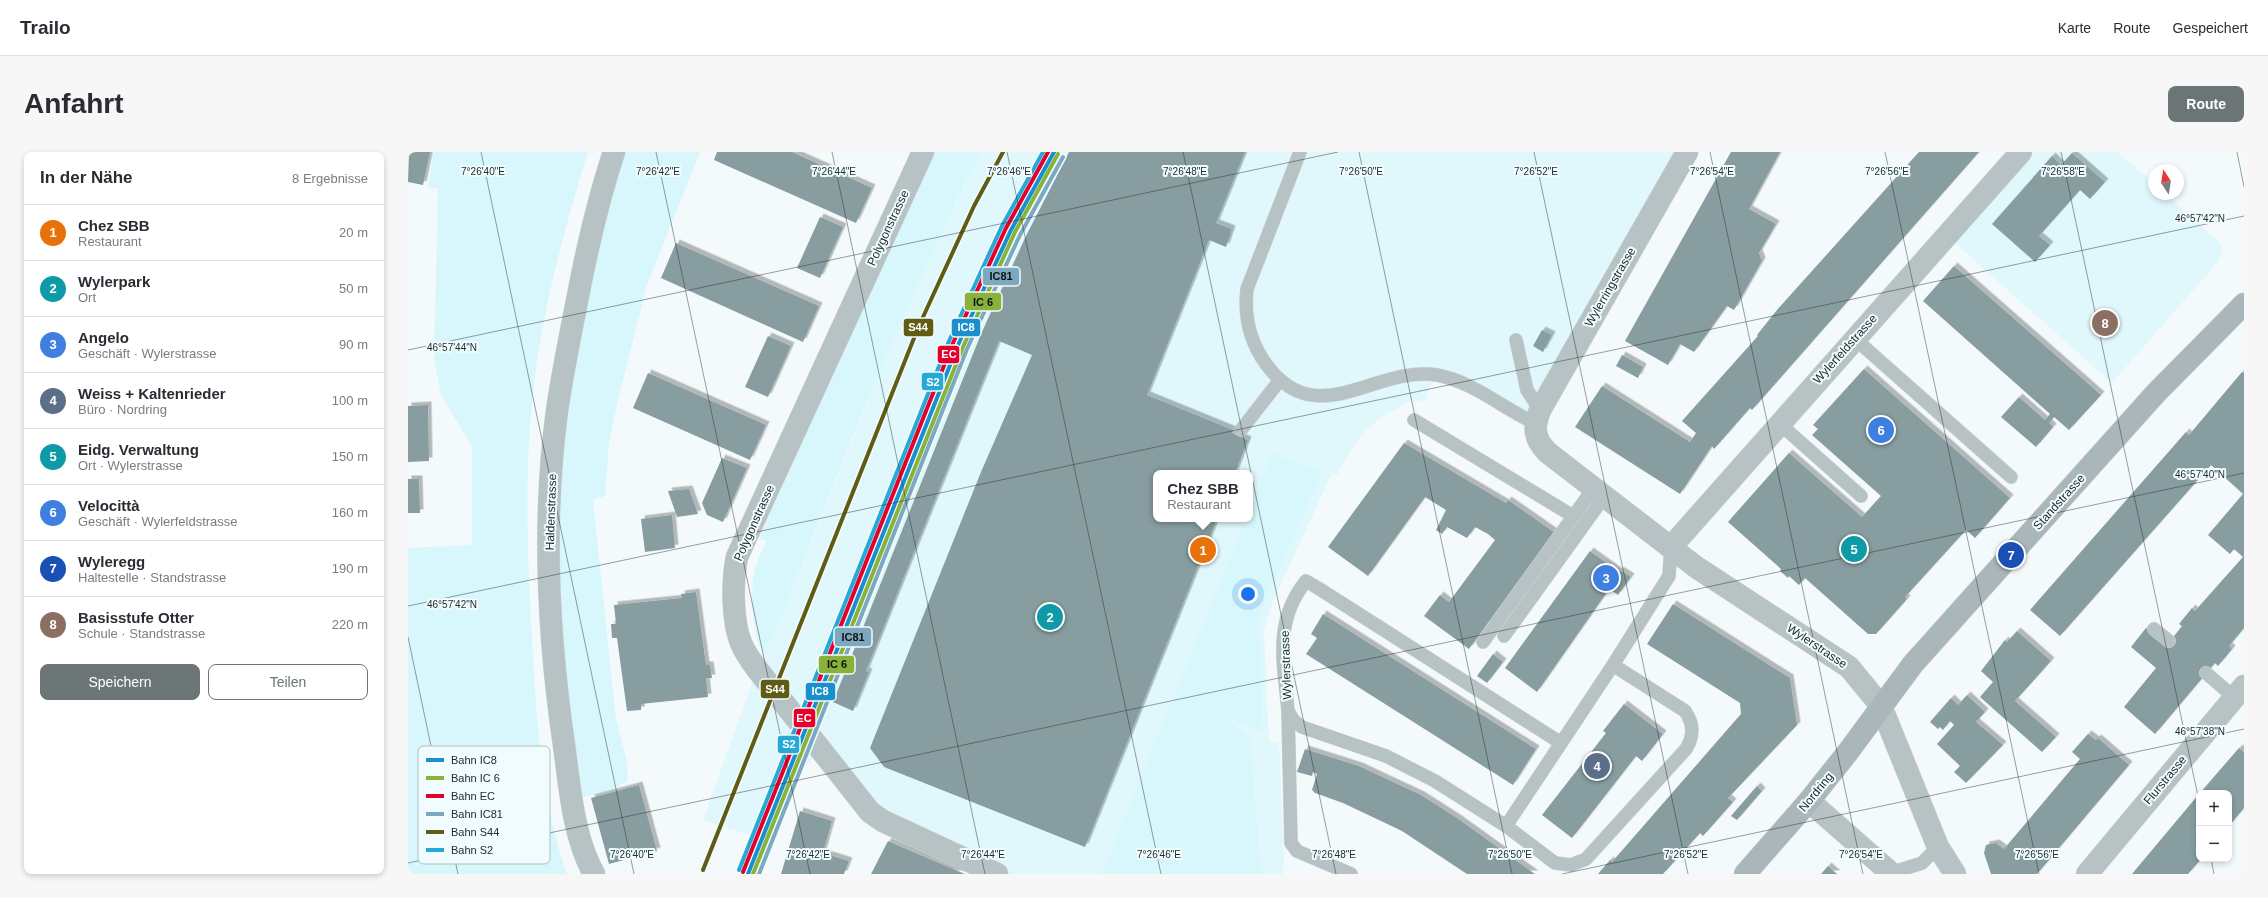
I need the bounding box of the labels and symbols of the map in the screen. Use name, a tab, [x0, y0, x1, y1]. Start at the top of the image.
north arrow	[2148, 164, 2184, 200]
text: 7°26'40"E	[461, 166, 505, 177]
text: 7°26'42"E	[636, 166, 680, 177]
text: 7°26'44"E	[812, 166, 856, 177]
text: 7°26'46"E	[987, 166, 1031, 177]
text: 7°26'48"E	[1163, 166, 1207, 177]
text: 7°26'50"E	[1339, 166, 1383, 177]
text: 7°26'52"E	[1514, 166, 1558, 177]
text: 7°26'54"E	[1690, 166, 1734, 177]
text: 7°26'56"E	[1865, 166, 1909, 177]
text: 7°26'58"E	[2041, 166, 2085, 177]
street label: Polygonstrasse	[864, 188, 912, 268]
text: 46°57'42"N	[2175, 213, 2225, 224]
street label: Wylerringstrasse	[1582, 245, 1639, 329]
line badge: IC81	[982, 267, 1020, 286]
text: IC81	[989, 270, 1013, 282]
line badge: IC 6	[964, 292, 1002, 311]
text: IC 6	[973, 296, 993, 308]
pin: 8	[2092, 308, 2118, 338]
street label: Wylerfeldstrasse	[1810, 311, 1880, 387]
line badge: S44	[903, 318, 934, 337]
line badge: IC8	[951, 318, 981, 337]
text: S44	[908, 321, 929, 333]
text: IC8	[957, 321, 975, 333]
text: 46°57'44"N	[427, 342, 477, 353]
line badge: EC	[937, 345, 960, 364]
text: EC	[941, 348, 957, 360]
line badge: S2	[921, 372, 944, 391]
text: S2	[926, 376, 940, 388]
pin: 6	[1868, 415, 1894, 445]
text: 46°57'40"N	[2175, 469, 2225, 480]
street label: Standstrasse	[2030, 471, 2088, 533]
street label: Haldenstrasse	[543, 473, 559, 551]
street label: Polygonstrasse	[731, 482, 777, 563]
pin: 5	[1841, 534, 1867, 564]
pin: 1	[1190, 535, 1216, 565]
pin: 7	[1998, 540, 2024, 570]
pin: 3	[1593, 563, 1619, 593]
your location	[1238, 584, 1258, 604]
text: 46°57'42"N	[427, 599, 477, 610]
pin: 2	[1037, 602, 1063, 632]
street label: Wylerstrasse	[1784, 621, 1850, 671]
line badge: IC81	[834, 627, 872, 647]
street label: Wylerstrasse	[1278, 630, 1294, 700]
text: IC81	[841, 631, 865, 643]
line badge: IC 6	[818, 655, 855, 674]
text: IC 6	[827, 658, 847, 670]
line badge: S44	[760, 679, 790, 699]
line badge: IC8	[805, 682, 836, 701]
text: S44	[765, 683, 786, 695]
text: IC8	[811, 685, 829, 697]
line badge: EC	[793, 708, 816, 728]
text: EC	[796, 712, 812, 724]
text: 46°57'38"N	[2175, 726, 2225, 737]
line badge: S2	[777, 735, 800, 754]
text: S2	[782, 738, 796, 750]
legend	[418, 746, 550, 864]
pin: 4	[1584, 751, 1610, 781]
street label: Flurstrasse	[2141, 753, 2190, 807]
text: Bahn IC8	[451, 754, 497, 766]
street label: Nordring	[1796, 770, 1836, 814]
text: Bahn IC 6	[451, 772, 500, 784]
text: Bahn EC	[451, 790, 495, 802]
text: Bahn IC81	[451, 808, 503, 820]
text: Bahn S44	[451, 826, 499, 838]
text: Bahn S2	[451, 844, 493, 856]
text: 7°26'40"E	[610, 849, 654, 860]
text: 7°26'42"E	[786, 849, 830, 860]
text: 7°26'44"E	[961, 849, 1005, 860]
text: 7°26'46"E	[1137, 849, 1181, 860]
text: 7°26'48"E	[1312, 849, 1356, 860]
text: 7°26'50"E	[1488, 849, 1532, 860]
text: 7°26'52"E	[1664, 849, 1708, 860]
text: 7°26'54"E	[1839, 849, 1883, 860]
text: 7°26'56"E	[2015, 849, 2059, 860]

